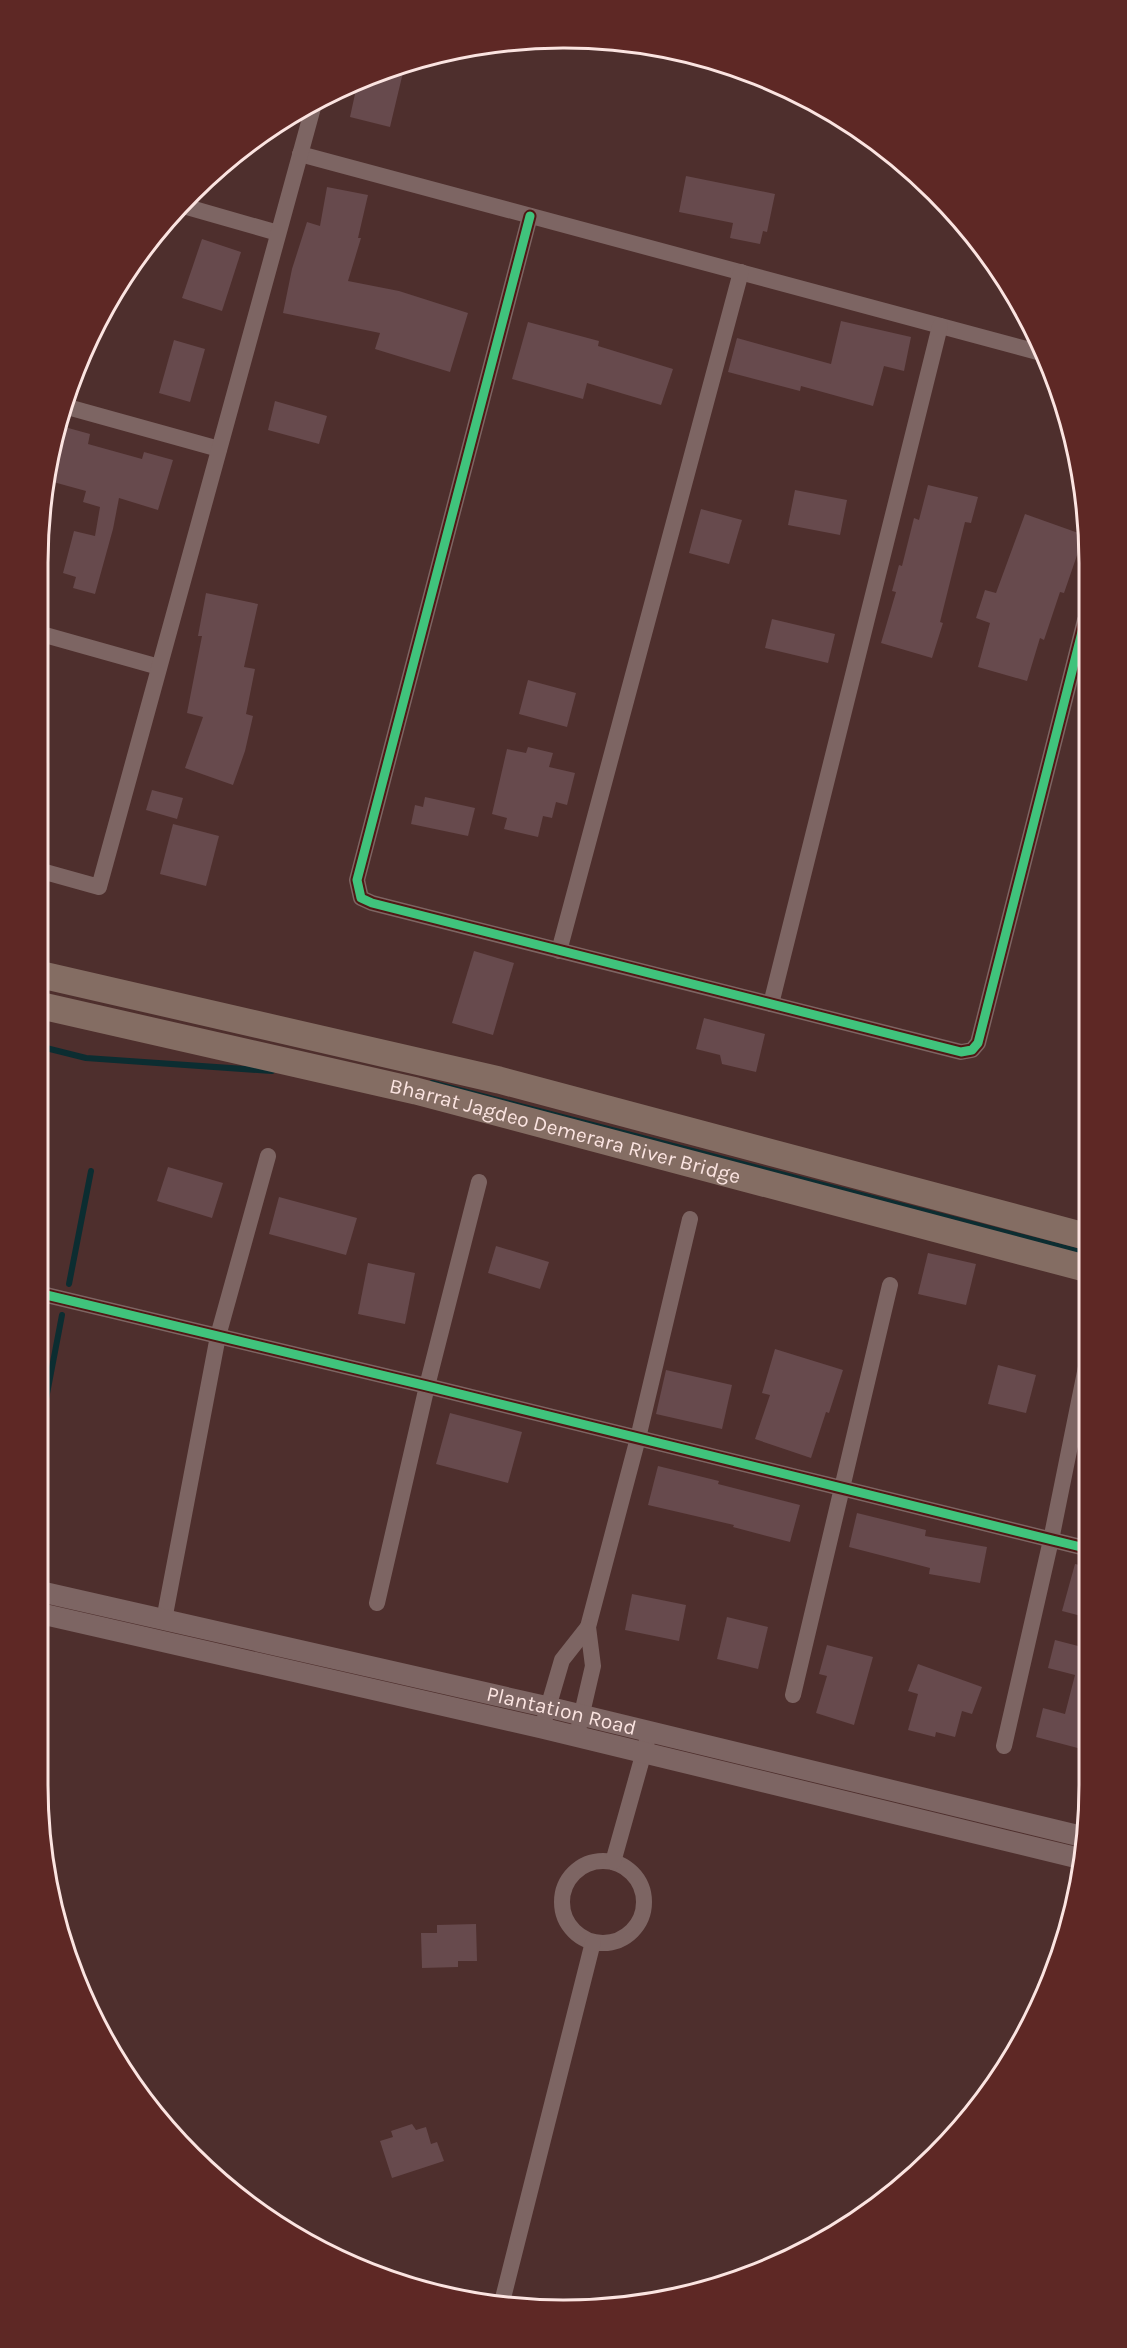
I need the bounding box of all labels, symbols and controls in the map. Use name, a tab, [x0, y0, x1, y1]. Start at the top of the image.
street label: Bharrat Jagdeo Demerara River Bridge	[387, 1073, 743, 1188]
street label: Plantation Road	[484, 1681, 639, 1740]

